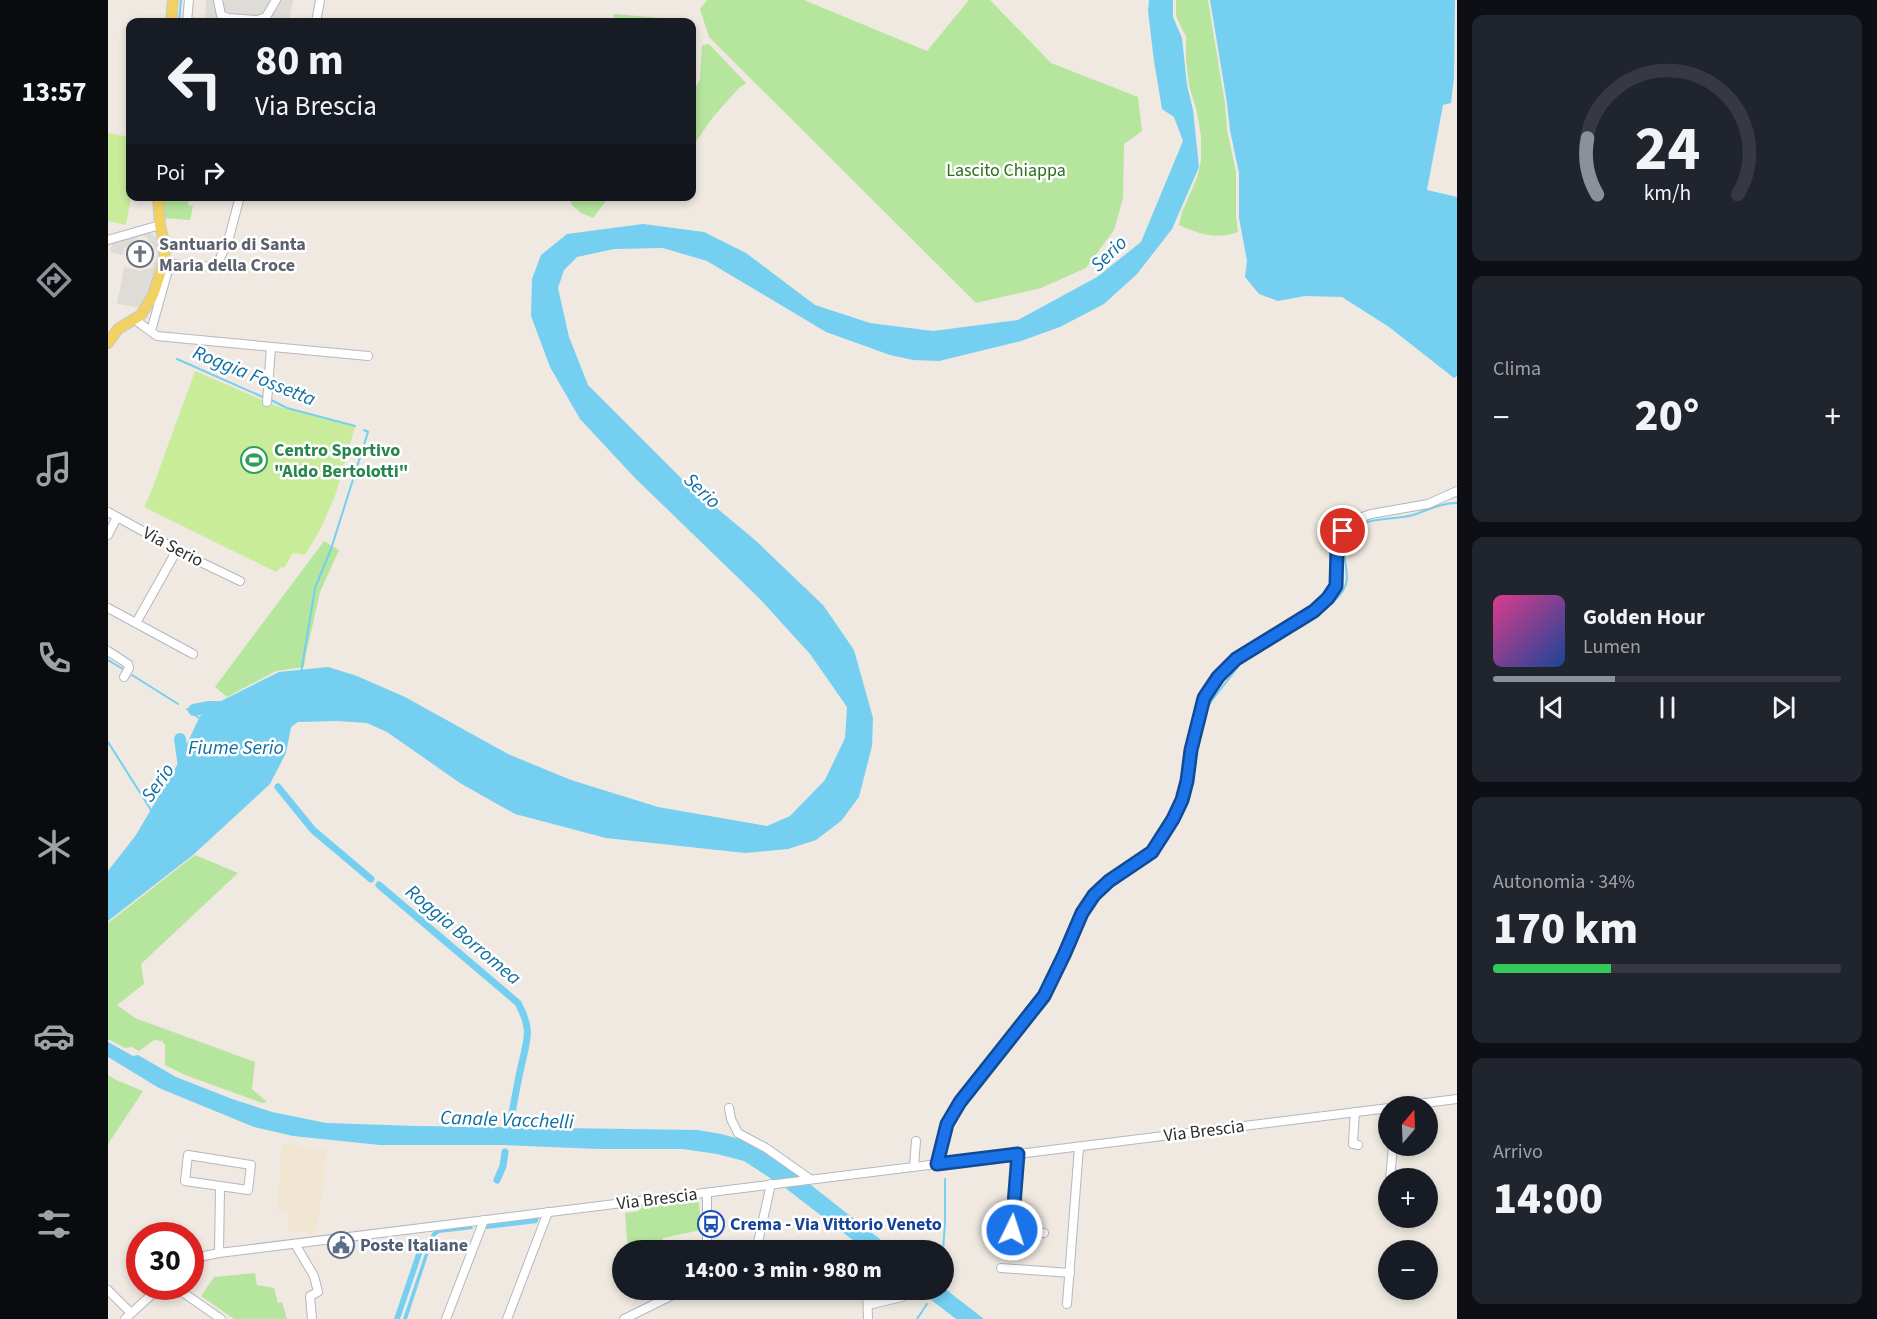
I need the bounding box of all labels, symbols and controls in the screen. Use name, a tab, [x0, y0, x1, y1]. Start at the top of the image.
text: 80 m	[255, 31, 344, 91]
icon: left	[156, 42, 234, 120]
text: 13:57	[21, 73, 87, 112]
text: Via Brescia	[255, 87, 377, 126]
text: 24	[1634, 105, 1700, 194]
icon: right	[197, 156, 230, 189]
text: Poi	[156, 157, 185, 189]
park label: Lascito Chiappa	[946, 158, 1066, 183]
text: km/h	[1643, 178, 1691, 209]
water label: Serio	[1084, 229, 1134, 279]
place label: Santuario di Santa Maria della Croce	[159, 232, 306, 278]
church icon: Santuario di Santa Maria della Croce	[125, 239, 155, 269]
icon: directions	[33, 259, 75, 301]
water label: Roggia Fossetta	[188, 339, 320, 413]
text: Clima	[1493, 355, 1541, 383]
text: 20°	[1635, 384, 1699, 448]
text: −	[1493, 394, 1509, 441]
text: +	[1825, 394, 1841, 441]
place label: Centro Sportivo "Aldo Bertolotti"	[274, 438, 408, 484]
sports icon: Centro Sportivo "Aldo Bertolotti"	[239, 445, 269, 475]
icon: music	[33, 448, 75, 490]
water label: Serio	[677, 467, 727, 515]
pin	[1317, 505, 1368, 556]
icon: arrive	[1326, 514, 1359, 547]
street label: Via Serio	[138, 521, 208, 573]
text: Golden Hour	[1583, 601, 1705, 633]
text: Lumen	[1583, 633, 1641, 661]
icon: phone	[33, 637, 75, 679]
icon: previous	[1535, 691, 1568, 724]
icon: pause	[1651, 691, 1684, 724]
icon: next	[1767, 691, 1800, 724]
water label: Fiume Serio	[188, 734, 284, 762]
water label: Serio	[135, 758, 181, 808]
icon: climate	[33, 826, 75, 868]
text: Autonomia · 34%	[1493, 868, 1635, 896]
water label: Roggia Borromea	[399, 878, 527, 992]
text: 170 km	[1493, 897, 1638, 961]
icon: car	[33, 1015, 75, 1057]
north arrow	[1378, 1096, 1438, 1156]
map controls	[1378, 1096, 1438, 1300]
water label: Canale Vacchelli	[440, 1104, 574, 1136]
street label: Via Brescia	[1162, 1114, 1246, 1148]
text: Arrivo	[1493, 1138, 1543, 1166]
text: 14:00	[1493, 1167, 1603, 1231]
button: +	[1378, 1168, 1438, 1228]
street label: Via Brescia	[615, 1182, 699, 1216]
position arrow	[980, 1198, 1044, 1262]
icon: filters	[33, 1203, 75, 1245]
bus stop icon: Crema - Via Vittorio Veneto	[696, 1209, 726, 1239]
place label: Crema - Via Vittorio Veneto	[730, 1212, 942, 1237]
speed limit sign: 30	[126, 1222, 204, 1300]
public building icon: Poste Italiane	[326, 1230, 356, 1260]
place label: Poste Italiane	[360, 1233, 468, 1258]
button: −	[1378, 1240, 1438, 1300]
text: 14:00 · 3 min · 980 m	[684, 1254, 882, 1286]

